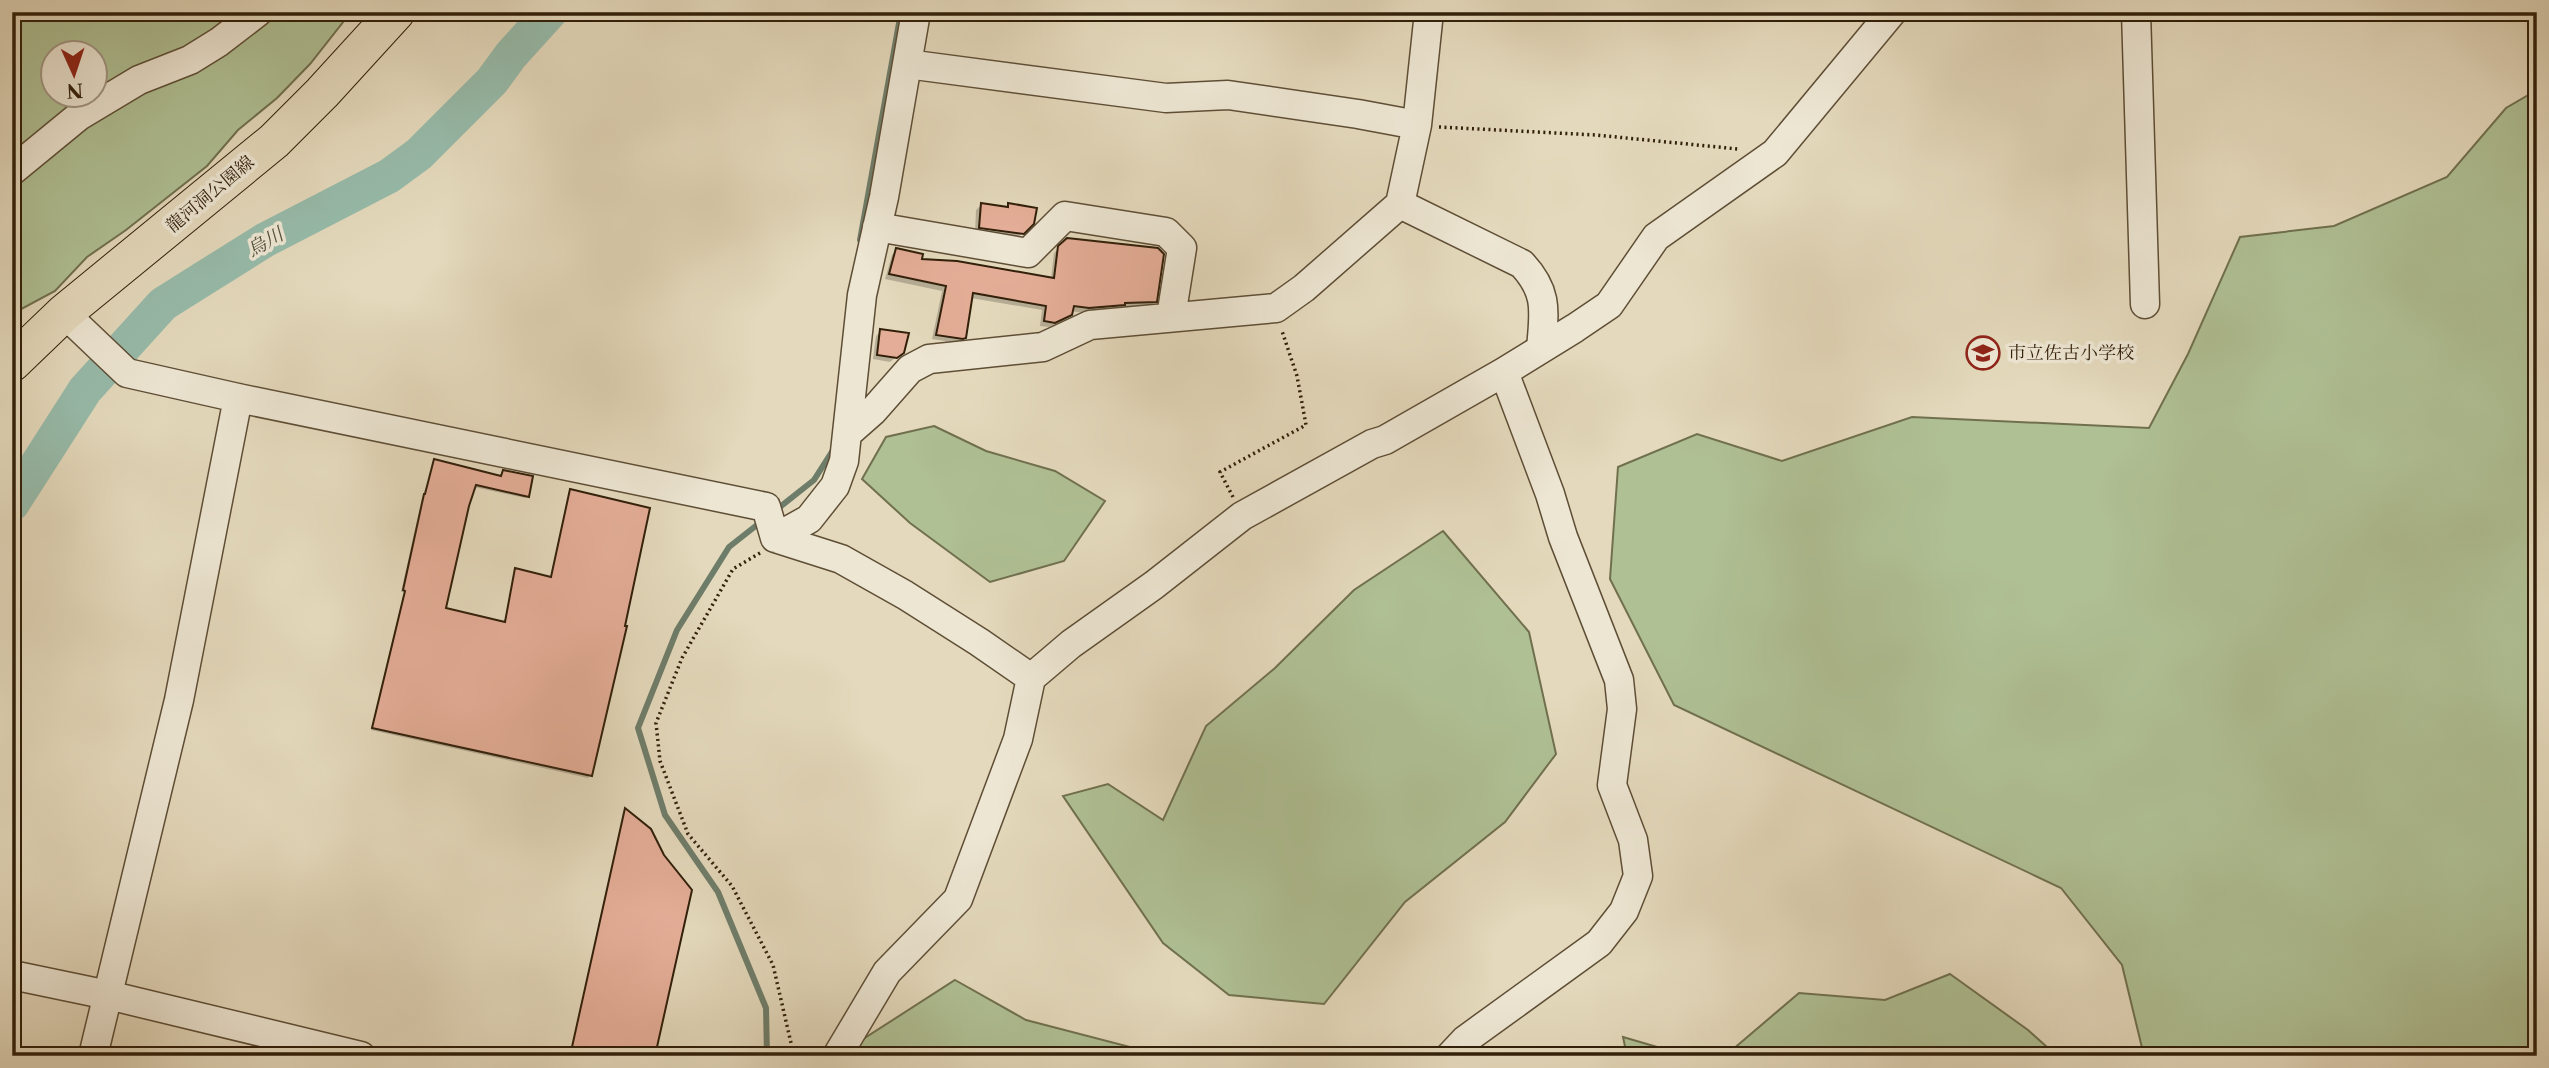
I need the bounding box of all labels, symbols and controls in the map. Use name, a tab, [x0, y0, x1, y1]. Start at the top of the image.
north arrow	[38, 38, 108, 108]
text: N	[66, 79, 84, 102]
street label: 龍河洞公園線	[162, 151, 258, 237]
water label: 烏川	[243, 222, 289, 261]
school or university icon: 市立佐古小学校	[1964, 334, 2002, 372]
place label: 市立佐古小学校	[2008, 342, 2134, 364]

